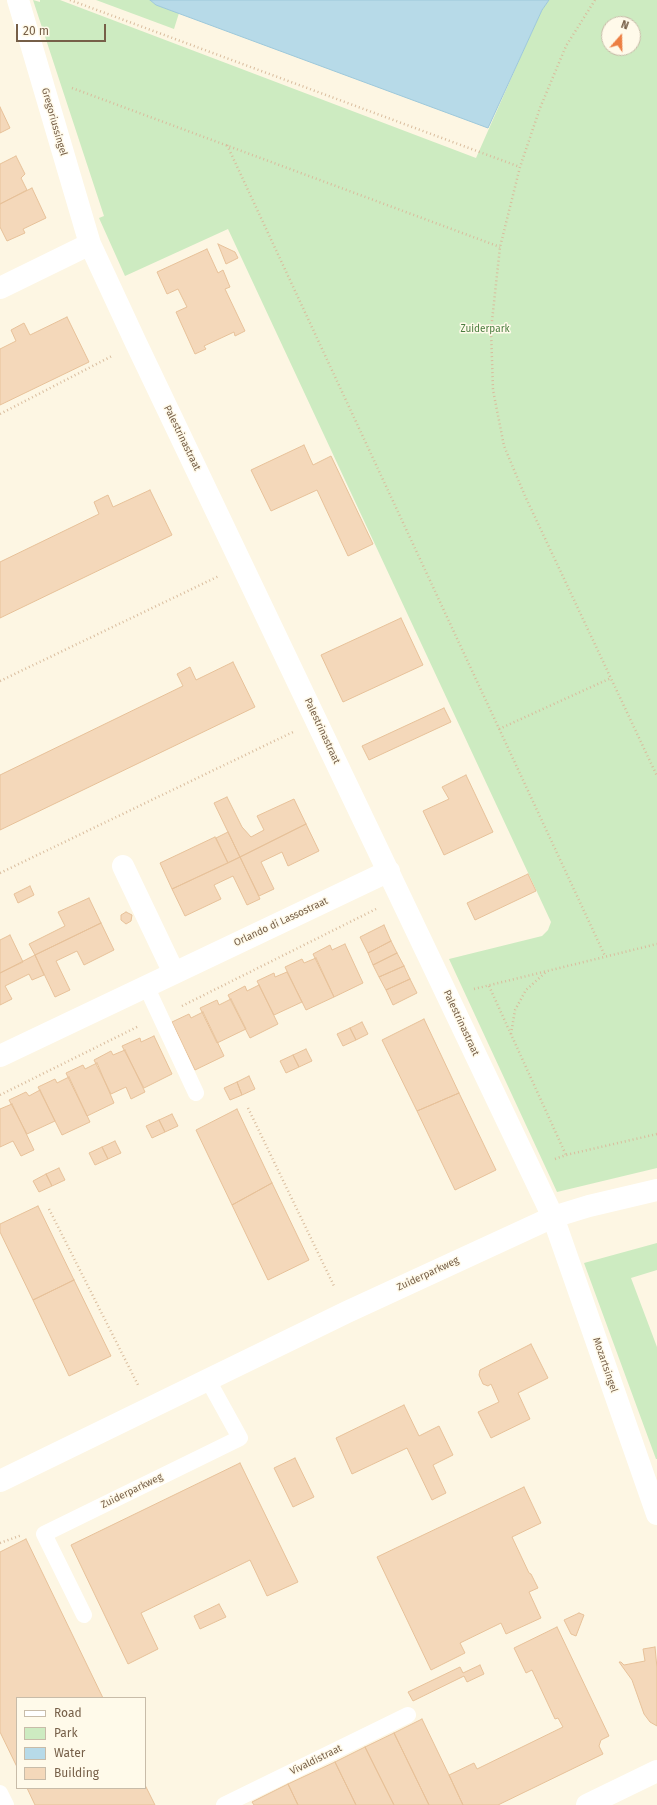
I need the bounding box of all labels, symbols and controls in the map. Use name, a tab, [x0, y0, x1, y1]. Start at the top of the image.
scale bar	[18, 16, 108, 42]
north arrow	[601, 16, 641, 56]
text: N	[619, 18, 631, 33]
text: 20 m	[23, 24, 49, 38]
street label: Gregoriussingel	[39, 87, 69, 157]
park label: Zuiderpark	[460, 323, 510, 335]
street label: Palestrinastraat	[161, 403, 203, 473]
street label: Palestrinastraat	[301, 696, 343, 766]
street label: Orlando di Lassostraat	[232, 895, 330, 949]
street label: Palestrinastraat	[440, 988, 482, 1058]
street label: Zuiderparkweg	[395, 1254, 461, 1294]
street label: Mozartsingel	[590, 1336, 620, 1394]
street label: Zuiderparkweg	[99, 1471, 165, 1511]
legend	[16, 1697, 146, 1789]
text: Road	[54, 1706, 82, 1720]
text: Park	[54, 1726, 78, 1740]
street label: Vivaldistraat	[288, 1742, 344, 1778]
text: Water	[54, 1746, 85, 1760]
text: Building	[54, 1766, 99, 1780]

